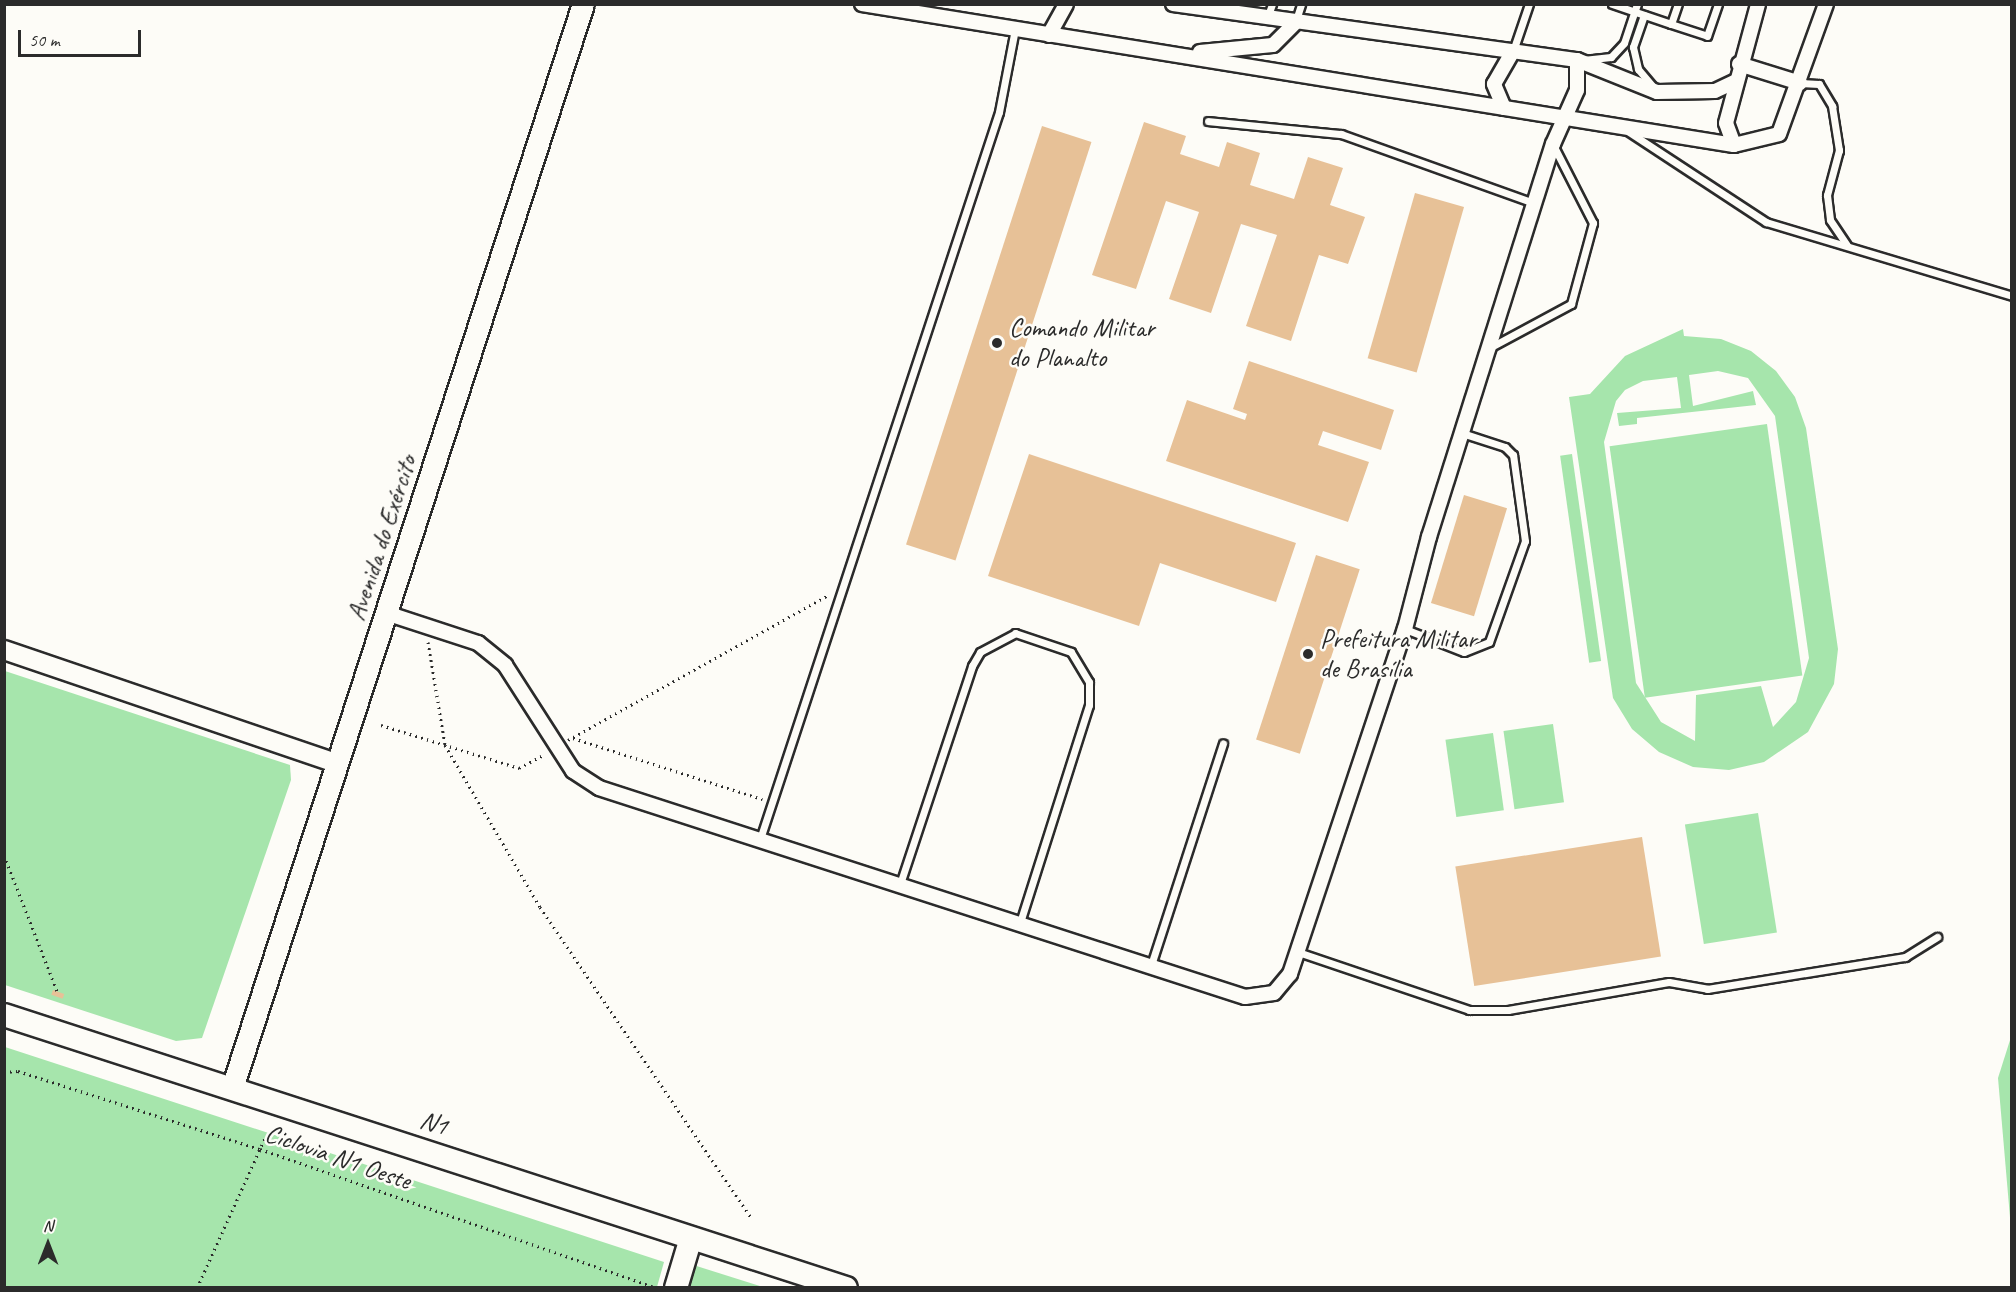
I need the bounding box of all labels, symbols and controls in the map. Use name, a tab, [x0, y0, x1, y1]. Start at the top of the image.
scale bar	[21, 18, 144, 56]
text: 50 m	[29, 29, 60, 51]
place label: Comando Militar do Planalto	[1009, 312, 1155, 374]
marker: Comando Militar do Planalto	[990, 336, 1004, 350]
street label: Avenida do Exército	[341, 451, 423, 625]
place label: Prefeitura Militar de Brasília	[1320, 623, 1477, 684]
marker: Prefeitura Militar de Brasília	[1301, 647, 1315, 661]
street label: N1	[416, 1104, 452, 1142]
street label: Ciclovia N1 Oeste	[261, 1118, 415, 1196]
north arrow	[18, 1214, 78, 1274]
text: N	[43, 1216, 53, 1236]

